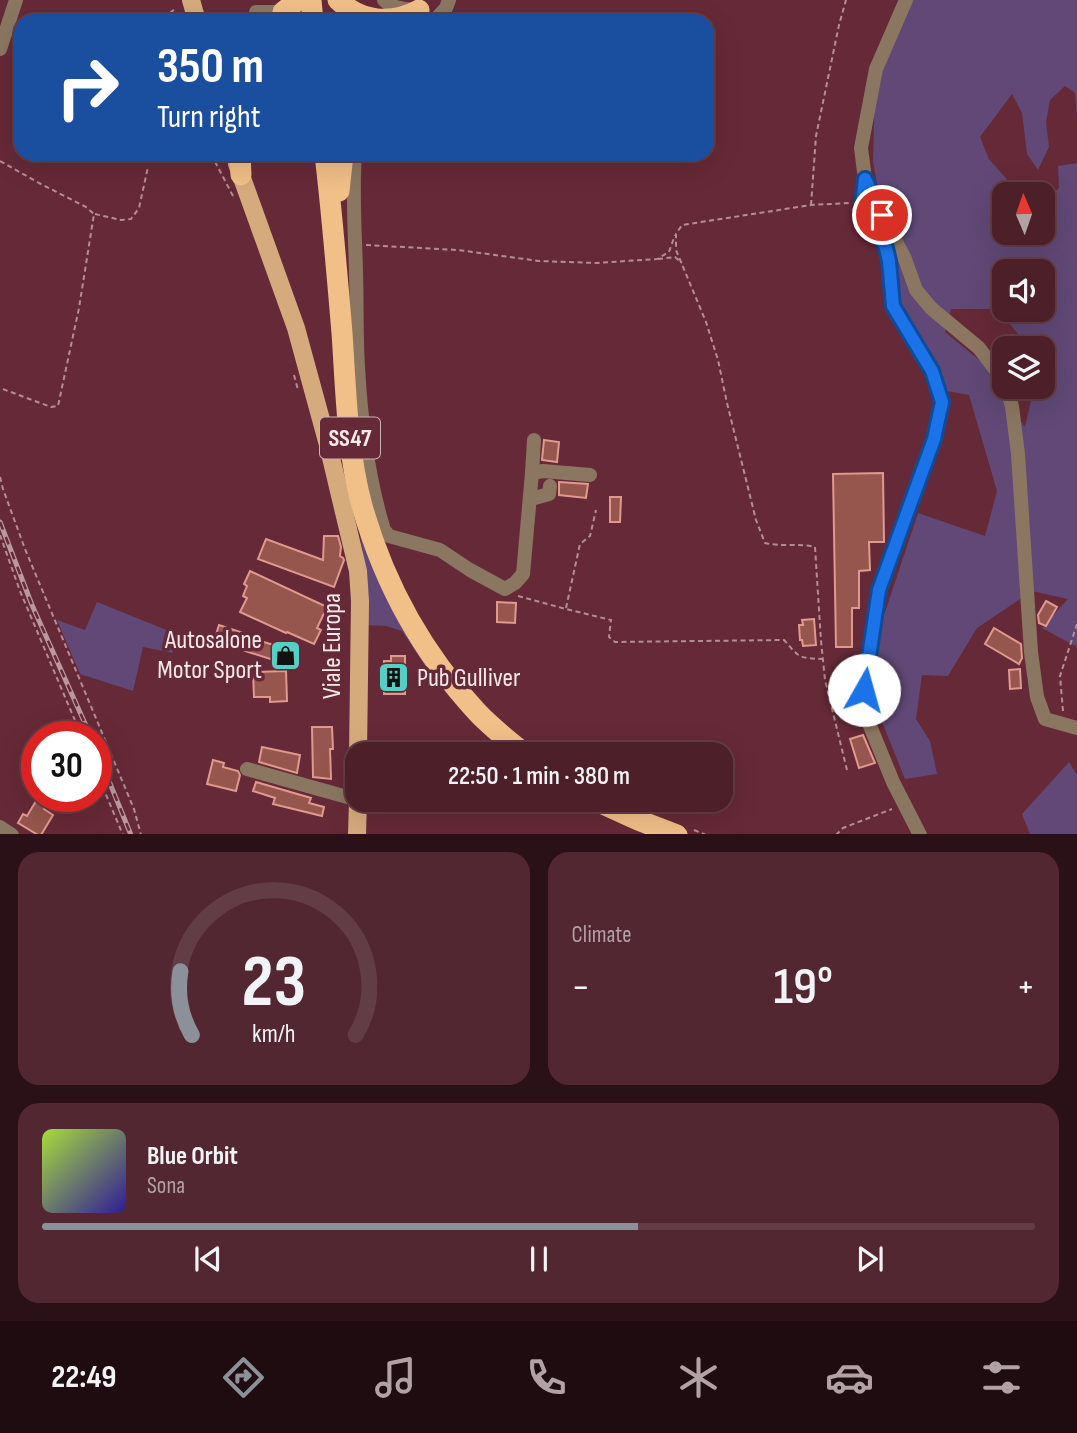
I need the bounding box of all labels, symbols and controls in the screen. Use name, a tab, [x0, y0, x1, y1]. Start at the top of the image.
text: 350 m	[157, 38, 264, 97]
icon: right	[42, 42, 133, 133]
text: Turn right	[157, 98, 261, 137]
north arrow	[992, 182, 1055, 245]
map controls	[992, 182, 1055, 399]
pin	[852, 185, 912, 245]
icon: arrive	[863, 196, 901, 234]
button: sound	[992, 259, 1055, 322]
button: layers	[992, 336, 1055, 399]
road number: SS47	[320, 418, 380, 458]
street label: Viale Europa	[317, 593, 348, 699]
place label: Autosalone Motor Sport	[157, 625, 262, 686]
shop icon: Autosalone Motor Sport	[268, 638, 302, 672]
position arrow	[827, 653, 901, 727]
building icon: Pub Gulliver	[377, 661, 411, 695]
place label: Pub Gulliver	[417, 663, 521, 694]
speed limit sign: 30	[21, 721, 112, 812]
text: 22:50 · 1 min · 380 m	[448, 761, 630, 792]
text: Climate	[572, 921, 631, 949]
text: 23	[241, 939, 306, 1027]
text: 19°	[774, 956, 833, 1019]
text: −	[572, 965, 590, 1010]
text: +	[1016, 965, 1035, 1010]
text: km/h	[252, 1018, 295, 1049]
text: Blue Orbit	[147, 1141, 238, 1172]
text: Sona	[147, 1172, 185, 1200]
icon: previous	[189, 1240, 227, 1278]
icon: pause	[520, 1240, 558, 1278]
icon: next	[851, 1240, 889, 1278]
icon: directions	[219, 1353, 268, 1402]
icon: music	[371, 1353, 420, 1402]
icon: phone	[522, 1353, 571, 1402]
icon: climate	[674, 1353, 723, 1402]
icon: car	[825, 1353, 874, 1402]
icon: filters	[977, 1353, 1026, 1402]
text: 22:49	[51, 1358, 117, 1397]

